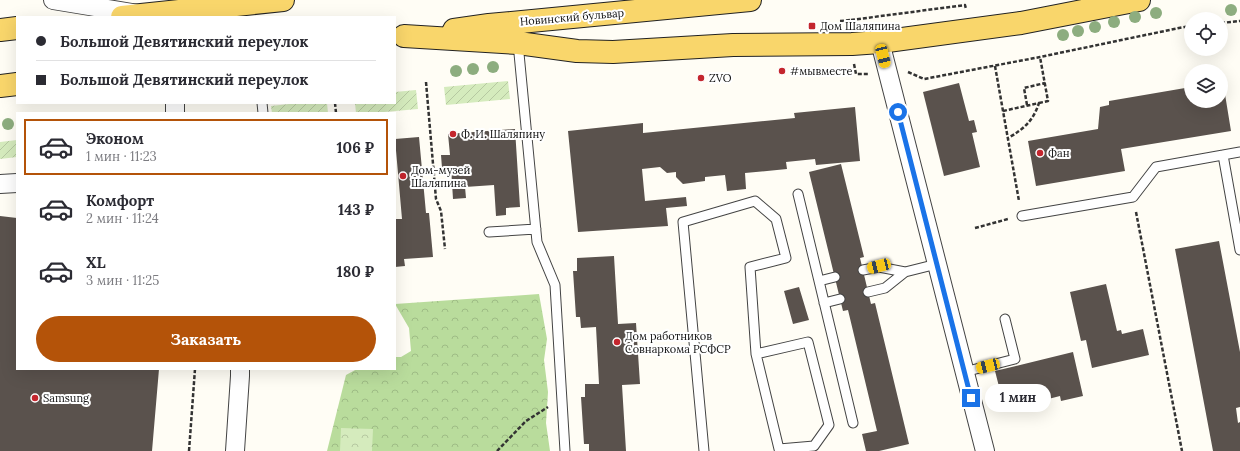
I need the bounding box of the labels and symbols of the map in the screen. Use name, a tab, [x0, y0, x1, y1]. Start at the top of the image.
street label: Новинский бульвар	[519, 5, 625, 29]
place label: Дом Шаляпина	[820, 19, 901, 33]
marker: Дом Шаляпина	[807, 21, 817, 31]
car	[874, 43, 892, 69]
place label: #мывместе	[790, 64, 852, 78]
marker: #мывместе	[777, 66, 787, 76]
place label: ZVO	[709, 71, 732, 85]
marker: ZVO	[696, 73, 706, 83]
route start	[889, 103, 907, 121]
place label: Ф. И. Шаляпину	[461, 127, 545, 141]
marker: Ф. И. Шаляпину	[448, 129, 458, 139]
place label: Фан	[1048, 146, 1070, 160]
marker: Фан	[1035, 148, 1045, 158]
place label: Дом-музей Шаляпина	[411, 163, 470, 190]
marker: Дом-музей Шаляпина	[398, 171, 408, 181]
car	[866, 257, 892, 275]
place label: Дом работников Совнаркома РСФСР	[625, 329, 731, 356]
marker: Дом работников Совнаркома РСФСР	[612, 337, 622, 347]
car	[975, 357, 1001, 375]
callout: 1 мин	[985, 384, 1051, 412]
route end	[962, 389, 980, 407]
place label: Samsung	[43, 391, 90, 405]
marker: Samsung	[30, 393, 40, 403]

